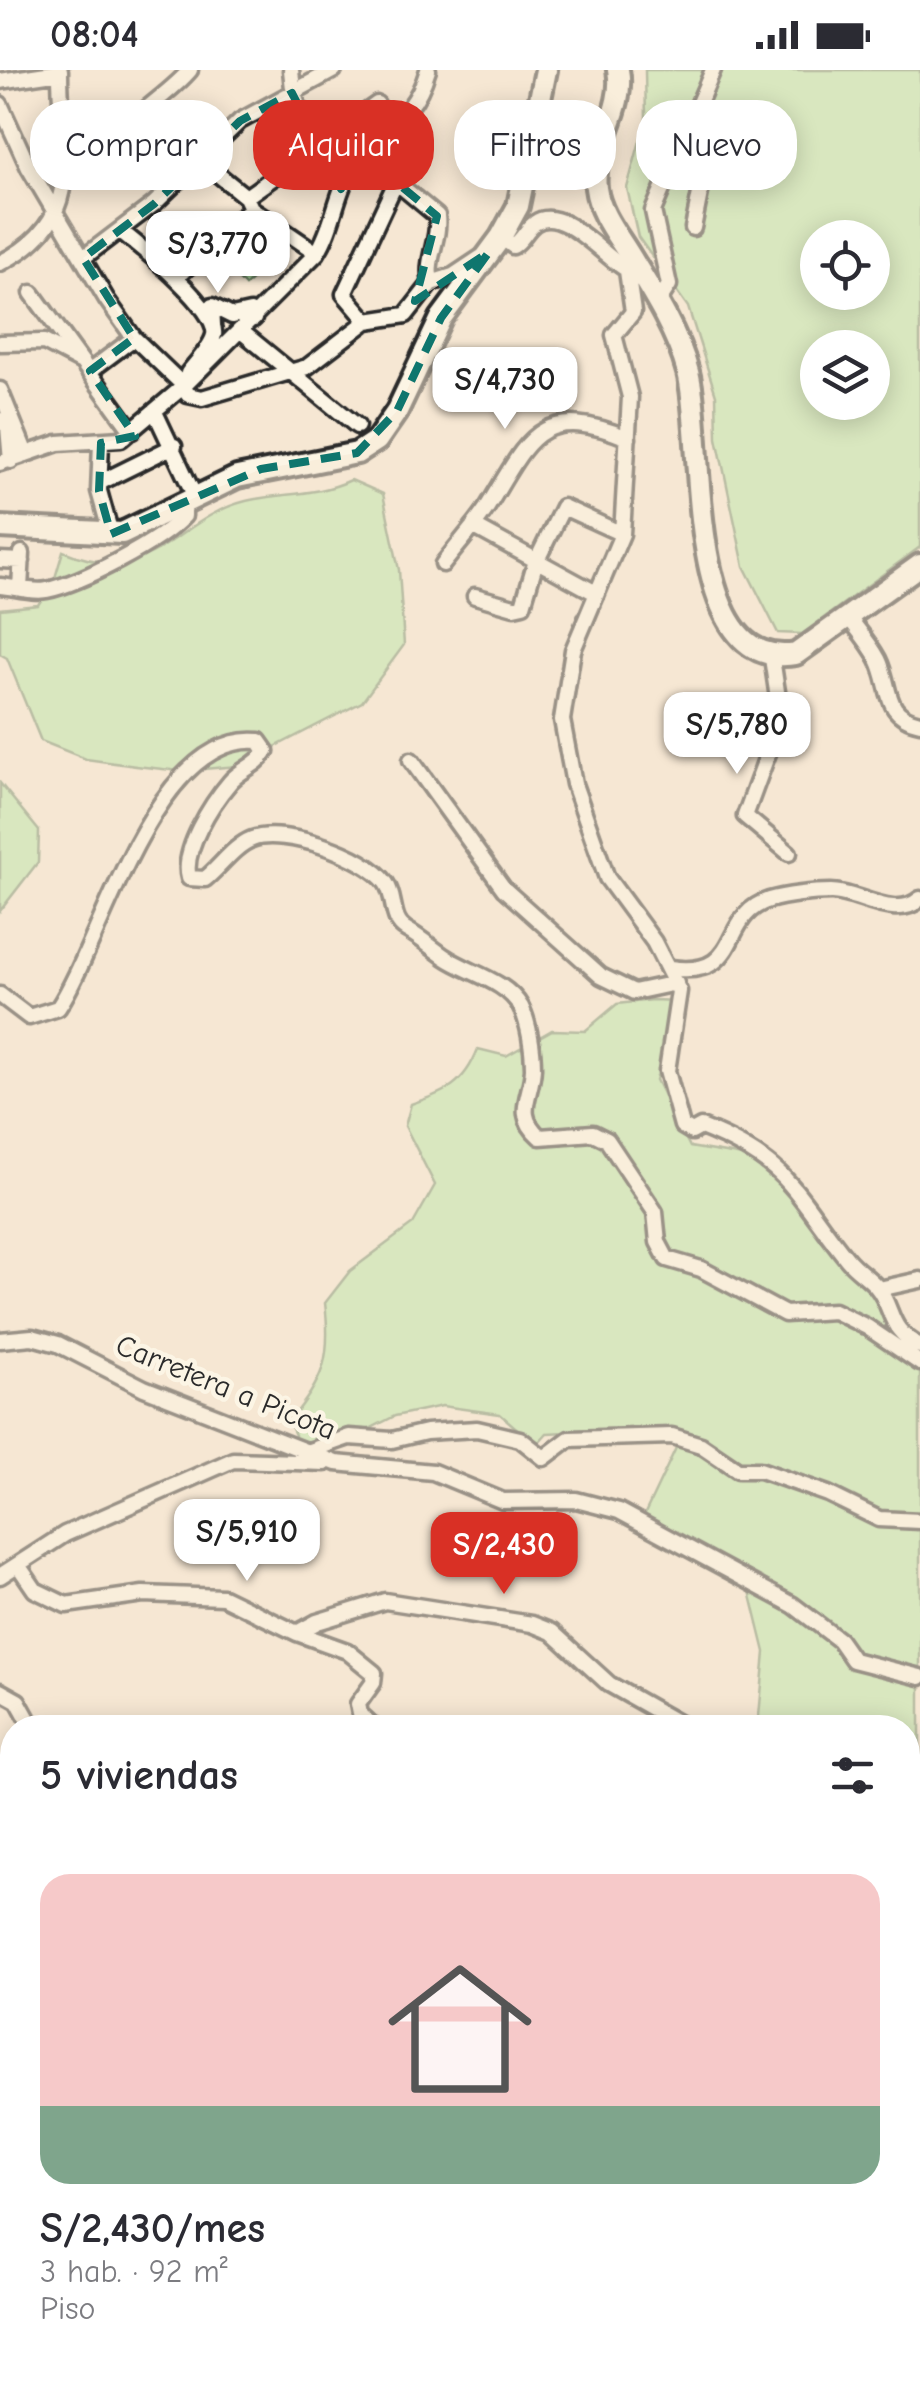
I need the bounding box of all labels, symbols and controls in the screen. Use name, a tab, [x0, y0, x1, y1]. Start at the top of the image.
text: 08:04	[50, 13, 139, 57]
chip: Comprar	[30, 100, 233, 190]
chip: Alquilar	[253, 100, 434, 190]
chip: Filtros	[454, 100, 616, 190]
chip: Nuevo	[636, 100, 797, 190]
pin: S/3,770	[126, 211, 310, 296]
map controls	[800, 220, 890, 420]
button: locate	[800, 220, 890, 310]
text: S/3,770	[168, 225, 268, 262]
button: layers	[800, 330, 890, 420]
pin: S/4,730	[413, 347, 597, 432]
text: S/4,730	[454, 361, 556, 398]
pin: S/5,780	[645, 692, 829, 777]
text: S/5,780	[686, 706, 788, 743]
street label: Carretera a Picota	[111, 1327, 341, 1448]
pin: S/5,910	[155, 1499, 339, 1584]
pin: S/2,430	[412, 1512, 596, 1597]
text: S/5,910	[196, 1513, 298, 1550]
text: S/2,430	[453, 1526, 555, 1563]
icon: filters	[825, 1748, 880, 1803]
text: 5 viviendas	[40, 1751, 238, 1800]
icon: home	[370, 1939, 550, 2119]
text: S/2,430/mes	[40, 2204, 265, 2253]
text: 3 hab. · 92 m²	[40, 2253, 228, 2290]
text: Piso	[40, 2290, 95, 2327]

